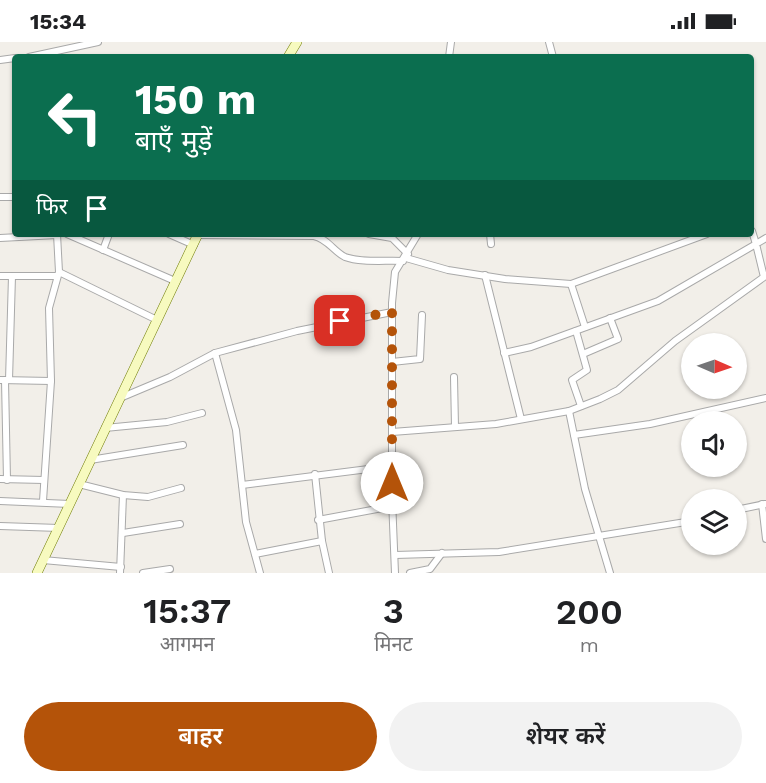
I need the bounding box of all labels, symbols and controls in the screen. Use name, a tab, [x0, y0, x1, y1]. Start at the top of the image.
text: 15:34	[30, 9, 86, 34]
text: 150 m	[135, 75, 256, 124]
icon: left	[36, 78, 114, 156]
text: बाएँ मुड़ें	[135, 125, 212, 157]
icon: arrive	[80, 192, 113, 225]
text: फिर	[36, 194, 68, 219]
pin	[314, 295, 365, 346]
icon: arrive	[323, 304, 356, 337]
north arrow	[681, 333, 747, 399]
map controls	[681, 333, 747, 555]
button: sound	[681, 411, 747, 477]
position arrow	[360, 451, 424, 515]
button: layers	[681, 489, 747, 555]
text: 15:37	[143, 590, 231, 632]
text: 3	[383, 590, 404, 632]
text: 200	[556, 591, 623, 633]
text: आगमन	[160, 632, 215, 656]
text: मिनट	[374, 632, 413, 656]
text: m	[580, 633, 599, 657]
button: बाहर	[24, 702, 377, 771]
button: शेयर करें	[389, 702, 742, 771]

